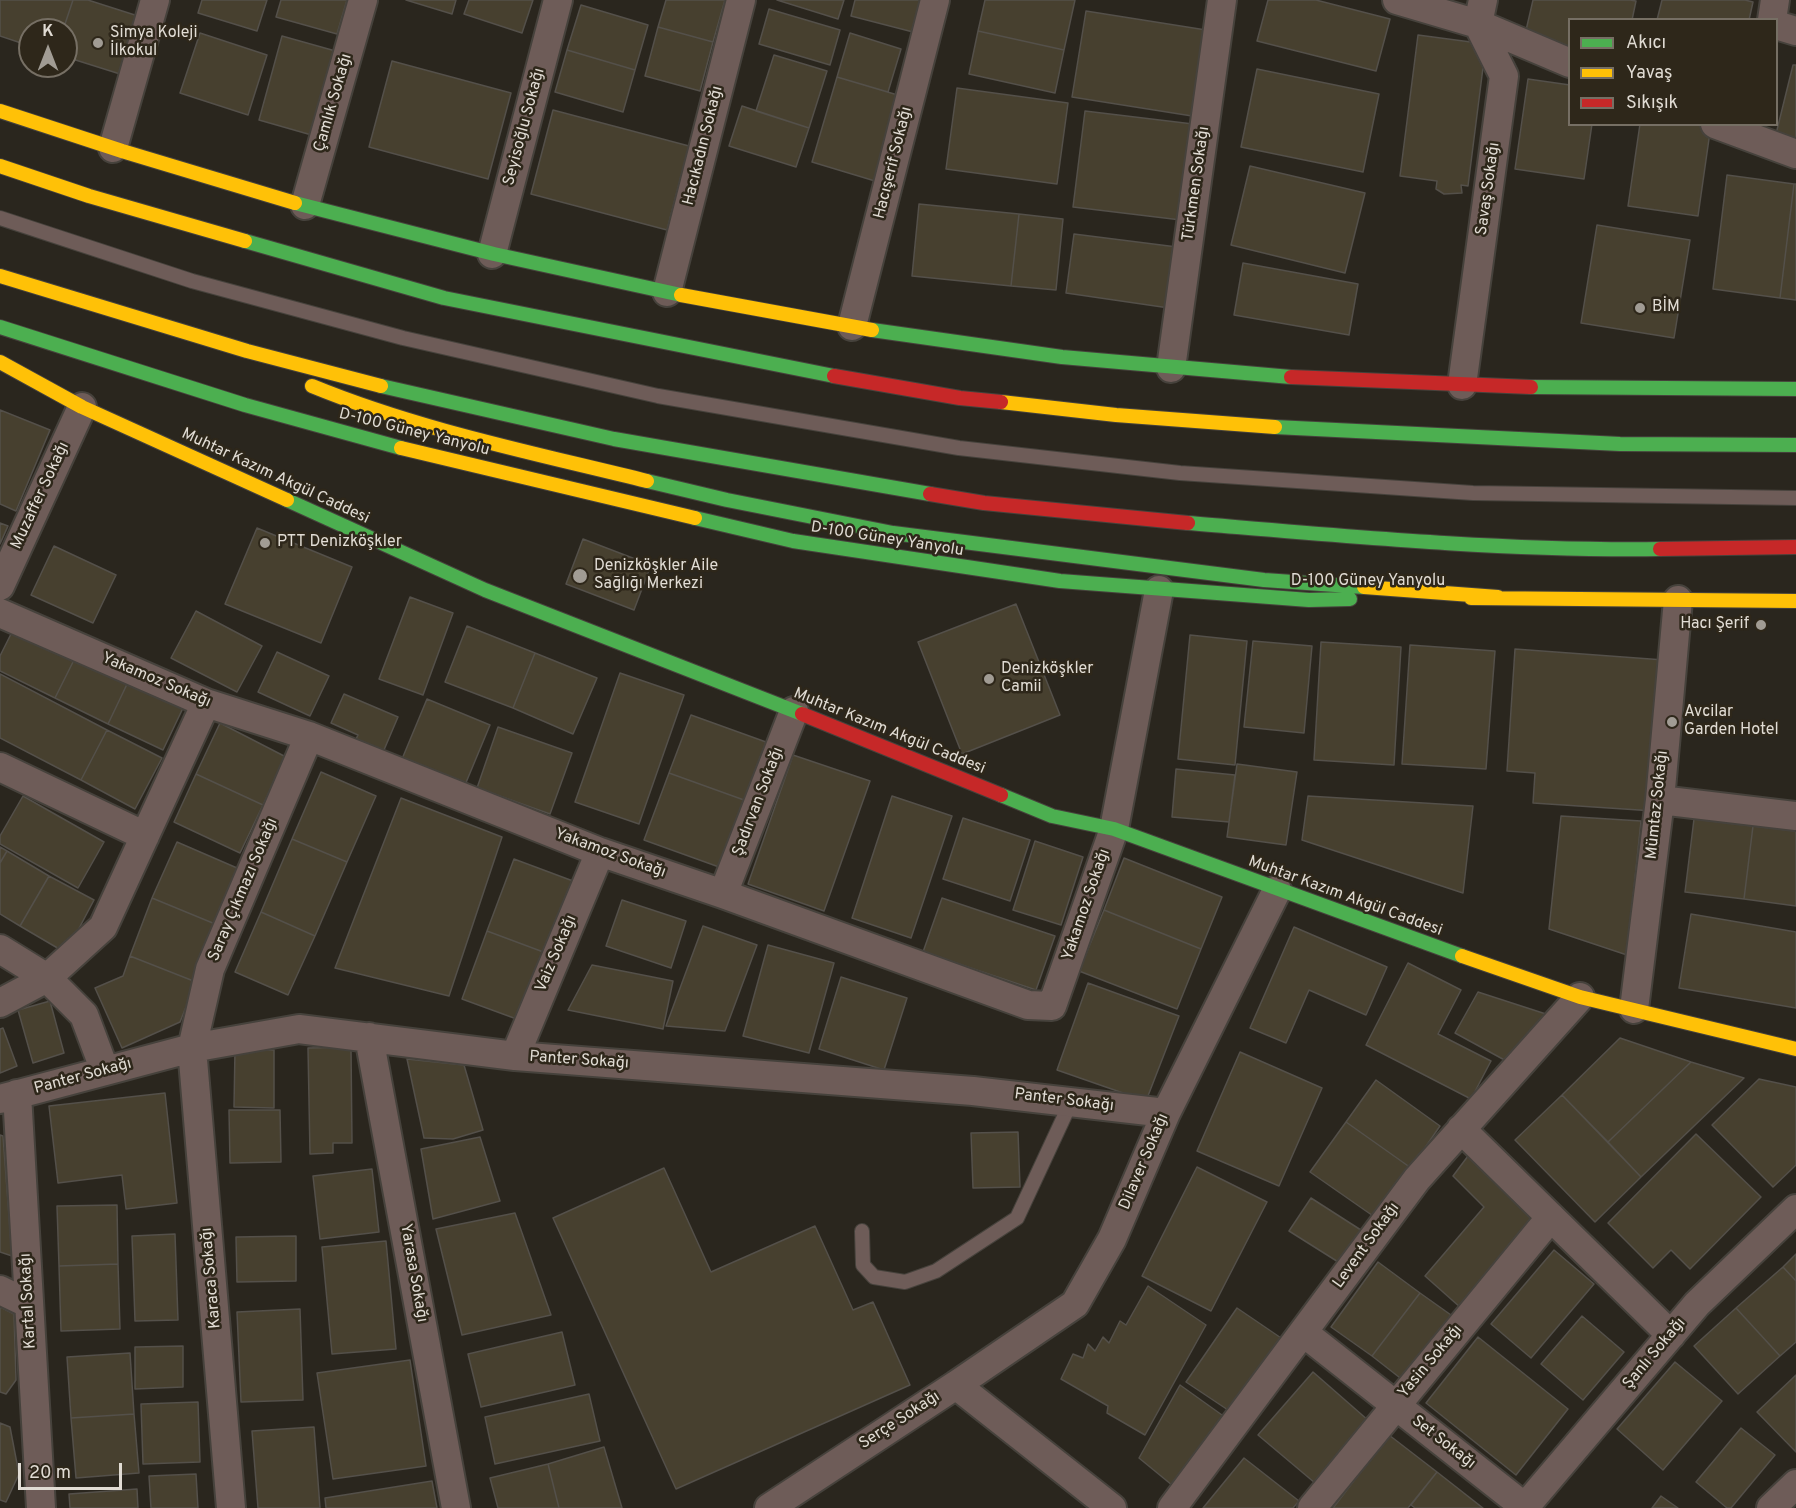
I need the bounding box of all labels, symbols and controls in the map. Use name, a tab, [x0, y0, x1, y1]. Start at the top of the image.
north arrow	[18, 18, 78, 78]
legend	[1568, 18, 1778, 126]
text: K	[42, 22, 54, 42]
place label: Simya Koleji İlkokul	[110, 24, 198, 62]
text: Akıcı	[1626, 32, 1666, 55]
marker: Simya Koleji İlkokul	[91, 36, 105, 50]
street label: Çamlık Sokağı	[311, 52, 357, 154]
text: Yavaş	[1626, 62, 1672, 85]
street label: Seyisoğlu Sokağı	[500, 66, 550, 188]
street label: Hacıkadın Sokağı	[680, 84, 728, 208]
text: Sıkışık	[1626, 92, 1678, 115]
street label: Hacışerif Sokağı	[871, 105, 917, 221]
street label: Türkmen Sokağı	[1179, 125, 1215, 243]
street label: Savaş Sokağı	[1473, 141, 1505, 237]
place label: BİM	[1652, 298, 1680, 318]
marker: BİM	[1633, 301, 1647, 315]
street label: D-100 Güney Yanyolu	[337, 405, 491, 461]
street label: Muhtar Kazım Akgül Caddesi	[178, 425, 372, 529]
street label: Muzaffer Sokağı	[8, 439, 74, 553]
street label: D-100 Güney Yanyolu	[809, 518, 965, 562]
place label: PTT Denizköşkler	[277, 533, 402, 553]
marker: PTT Denizköşkler	[258, 536, 272, 550]
place label: Denizköşkler Aile Sağlığı Merkezi	[594, 557, 718, 595]
marker: Denizköşkler Aile Sağlığı Merkezi	[571, 567, 589, 585]
street label: D-100 Güney Yanyolu	[1291, 572, 1445, 592]
place label: Hacı Şerif	[1680, 615, 1749, 635]
marker: Hacı Şerif	[1754, 618, 1768, 632]
street label: Yakamoz Sokağı	[98, 649, 214, 713]
place label: Denizköşkler Camii	[1001, 660, 1094, 698]
marker: Denizköşkler Camii	[982, 672, 996, 686]
street label: Muhtar Kazım Akgül Caddesi	[790, 685, 988, 779]
place label: Avcilar Garden Hotel	[1684, 703, 1779, 741]
marker: Avcilar Garden Hotel	[1665, 715, 1679, 729]
street label: Şadırvan Sokağı	[729, 745, 789, 859]
street label: Mümtaz Sokağı	[1643, 750, 1673, 860]
street label: Saray Çıkmazı Sokağı	[205, 815, 283, 965]
street label: Yakamoz Sokağı	[552, 825, 668, 883]
street label: Yakamoz Sokağı	[1059, 847, 1115, 963]
street label: Muhtar Kazım Akgül Caddesi	[1245, 853, 1445, 941]
street label: Vaiz Sokağı	[532, 913, 582, 995]
street label: Panter Sokağı	[528, 1048, 630, 1074]
street label: Panter Sokağı	[32, 1055, 134, 1099]
street label: Panter Sokağı	[1013, 1085, 1115, 1117]
street label: Dilaver Sokağı	[1116, 1111, 1174, 1213]
street label: Levent Sokağı	[1330, 1200, 1404, 1292]
street label: Yarasa Sokağı	[395, 1222, 431, 1324]
street label: Karaca Sokağı	[198, 1227, 226, 1329]
street label: Kartal Sokağı	[17, 1253, 41, 1349]
street label: Şanlı Sokağı	[1620, 1314, 1690, 1394]
street label: Yasin Sokağı	[1395, 1321, 1467, 1403]
street label: Serçe Sokağı	[856, 1388, 944, 1454]
street label: Set Sokağı	[1407, 1412, 1479, 1474]
scale bar	[21, 1451, 124, 1489]
text: 20 m	[29, 1462, 71, 1485]

